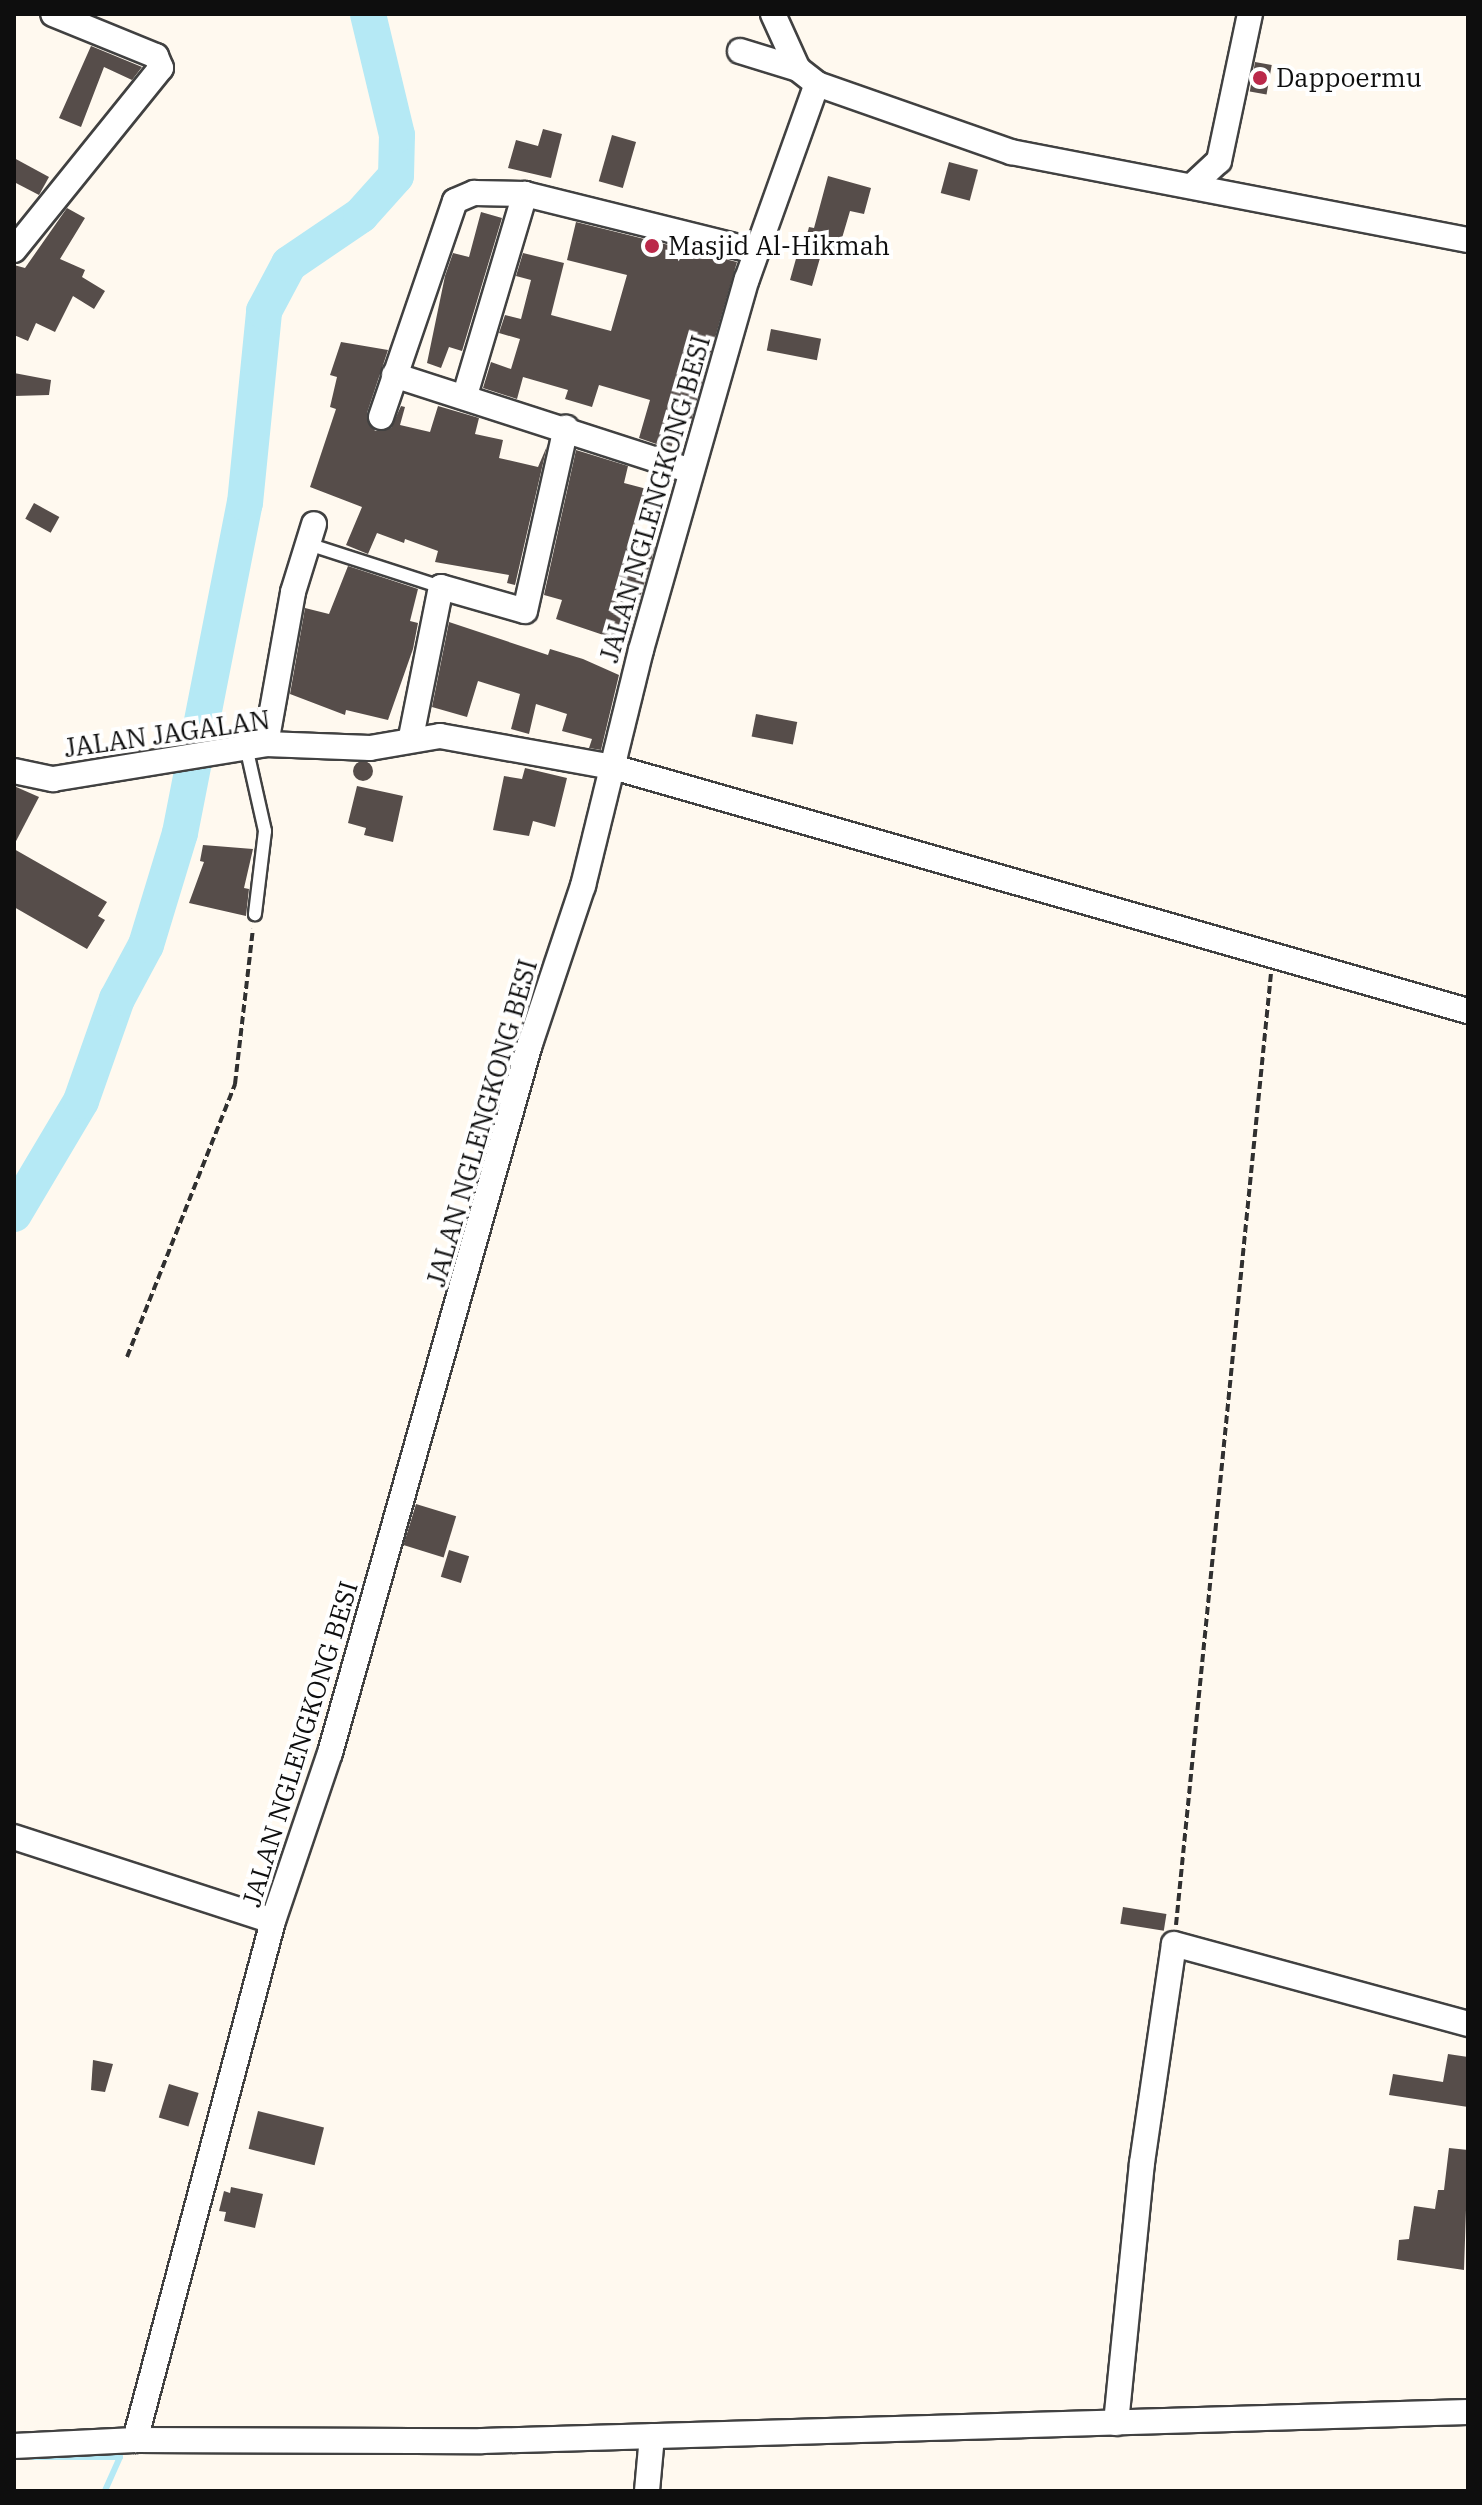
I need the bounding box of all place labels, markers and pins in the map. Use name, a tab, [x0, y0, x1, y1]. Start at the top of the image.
place label: Dappoermu	[1276, 62, 1422, 94]
marker: Dappoermu	[1251, 69, 1269, 87]
place label: Masjid Al-Hikmah	[668, 230, 890, 262]
marker: Masjid Al-Hikmah	[643, 237, 661, 255]

